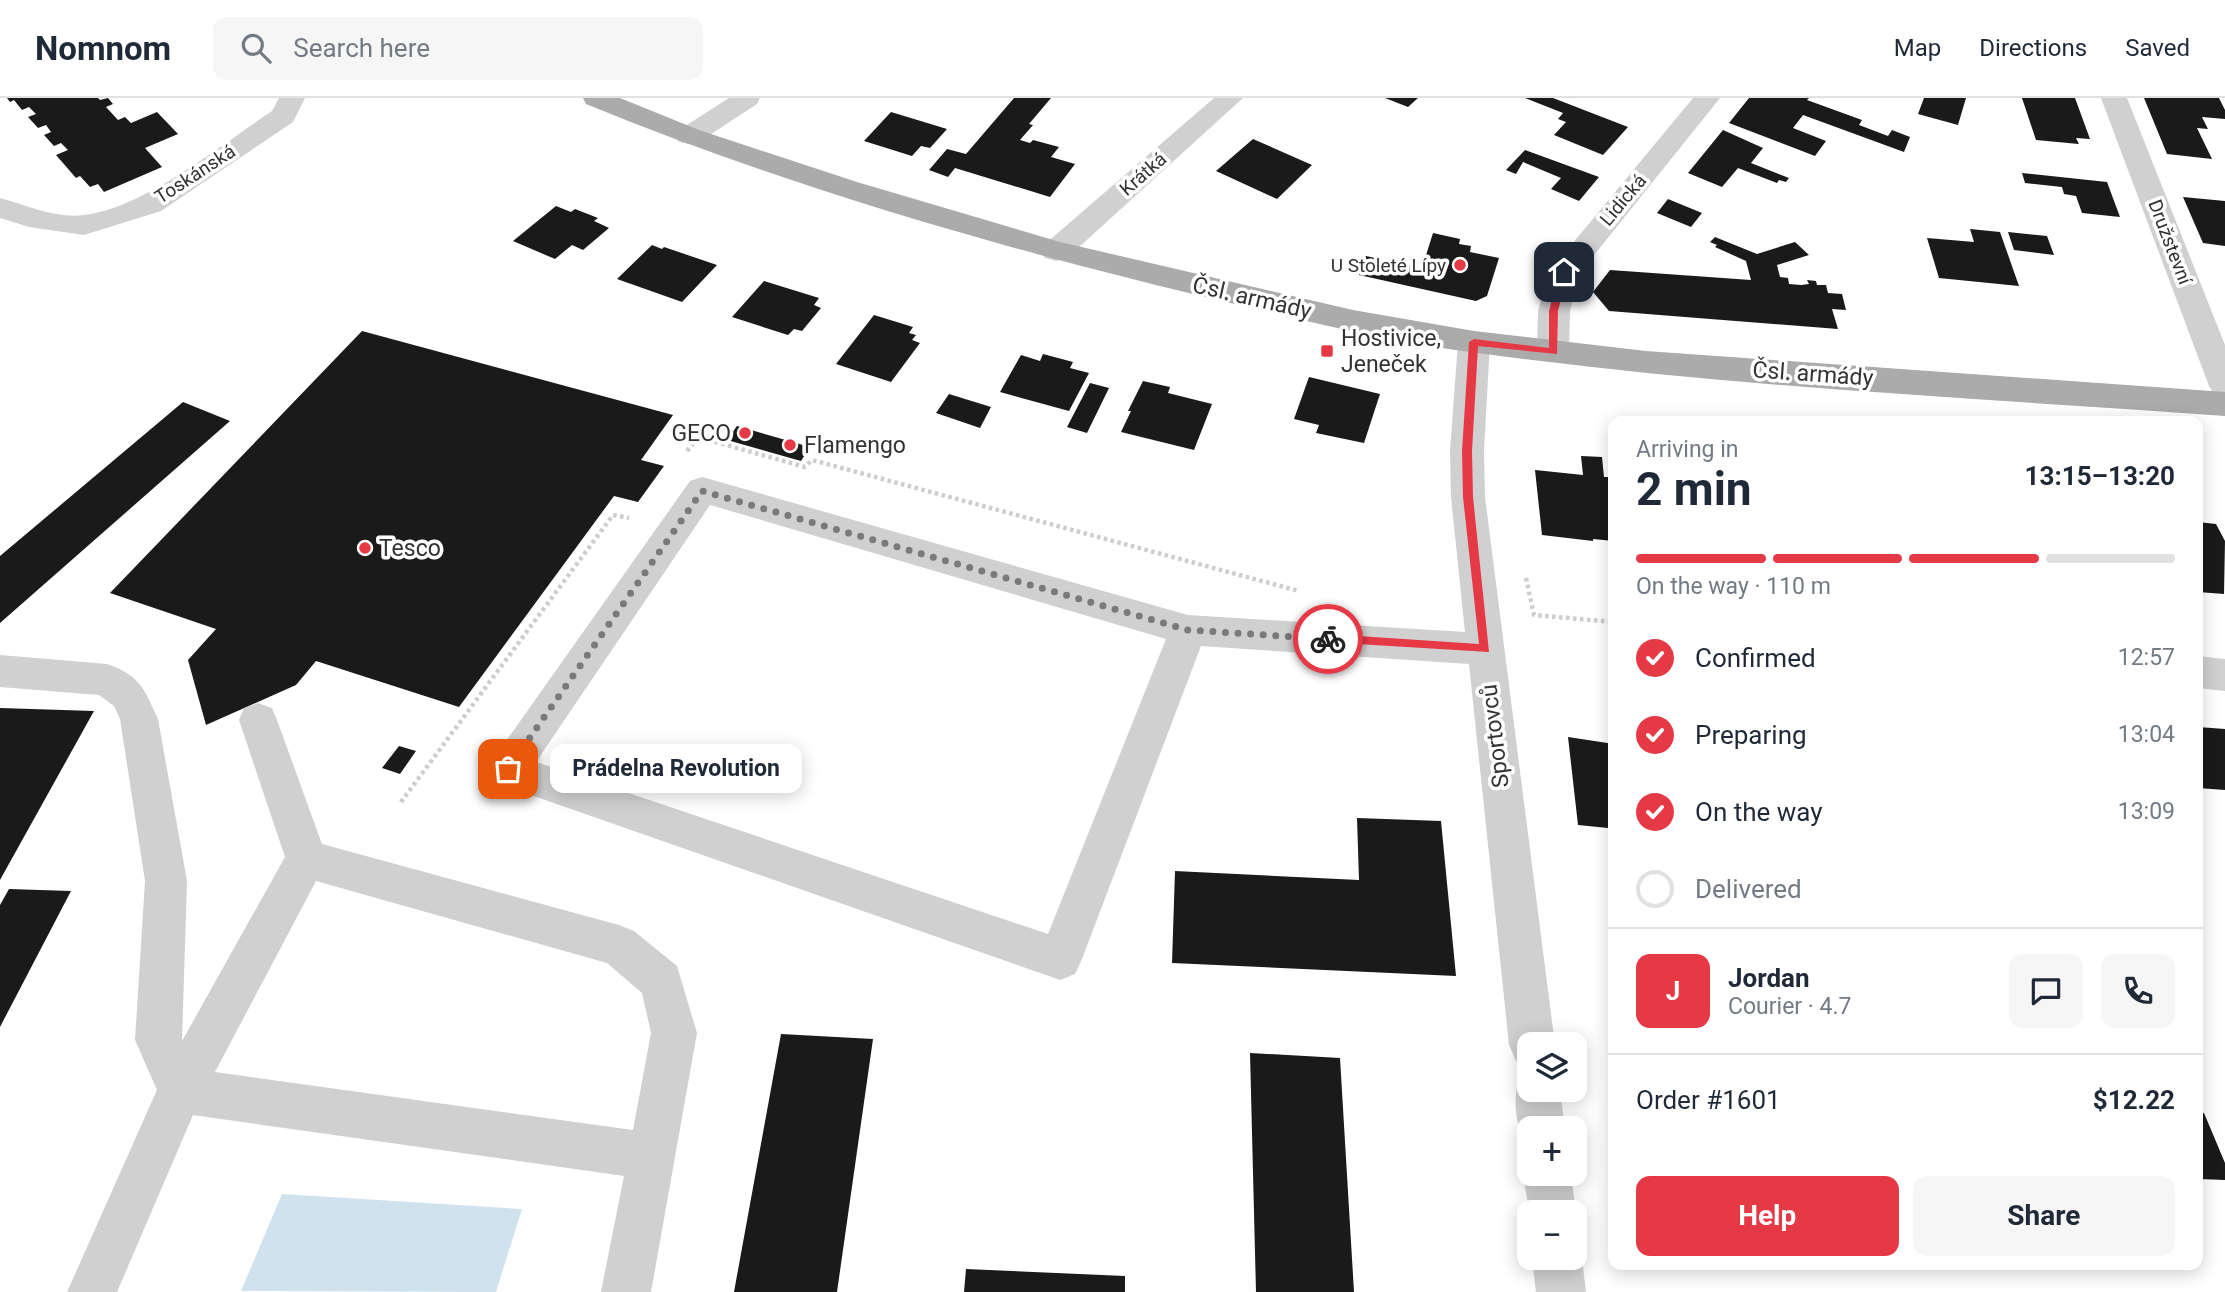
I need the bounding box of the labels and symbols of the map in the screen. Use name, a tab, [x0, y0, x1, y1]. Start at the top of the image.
street label: Toskánská	[150, 139, 240, 209]
street label: Krátká	[1115, 147, 1171, 201]
street label: Lidická	[1595, 170, 1651, 230]
street label: Družstevní	[2143, 196, 2197, 289]
pin	[1534, 242, 1594, 302]
place label: U Stoleté Lípy	[1331, 254, 1446, 277]
marker: U Stoleté Lípy	[1452, 257, 1468, 273]
street label: Čsl. armády	[1190, 269, 1315, 325]
place label: Hostivice, Jeneček	[1341, 325, 1441, 378]
marker: Hostivice, Jeneček	[1319, 343, 1335, 359]
street label: Čsl. armády	[1752, 354, 1875, 392]
place label: GECO	[671, 420, 731, 447]
marker: GECO	[737, 425, 753, 441]
place label: Flamengo	[804, 432, 906, 459]
marker: Flamengo	[782, 437, 798, 453]
place label: Tesco	[379, 535, 441, 562]
marker: Tesco	[357, 540, 373, 556]
courier	[1293, 604, 1363, 674]
street label: Sportovců	[1475, 683, 1515, 789]
pin	[478, 739, 538, 799]
callout: Prádelna Revolution	[550, 744, 802, 794]

